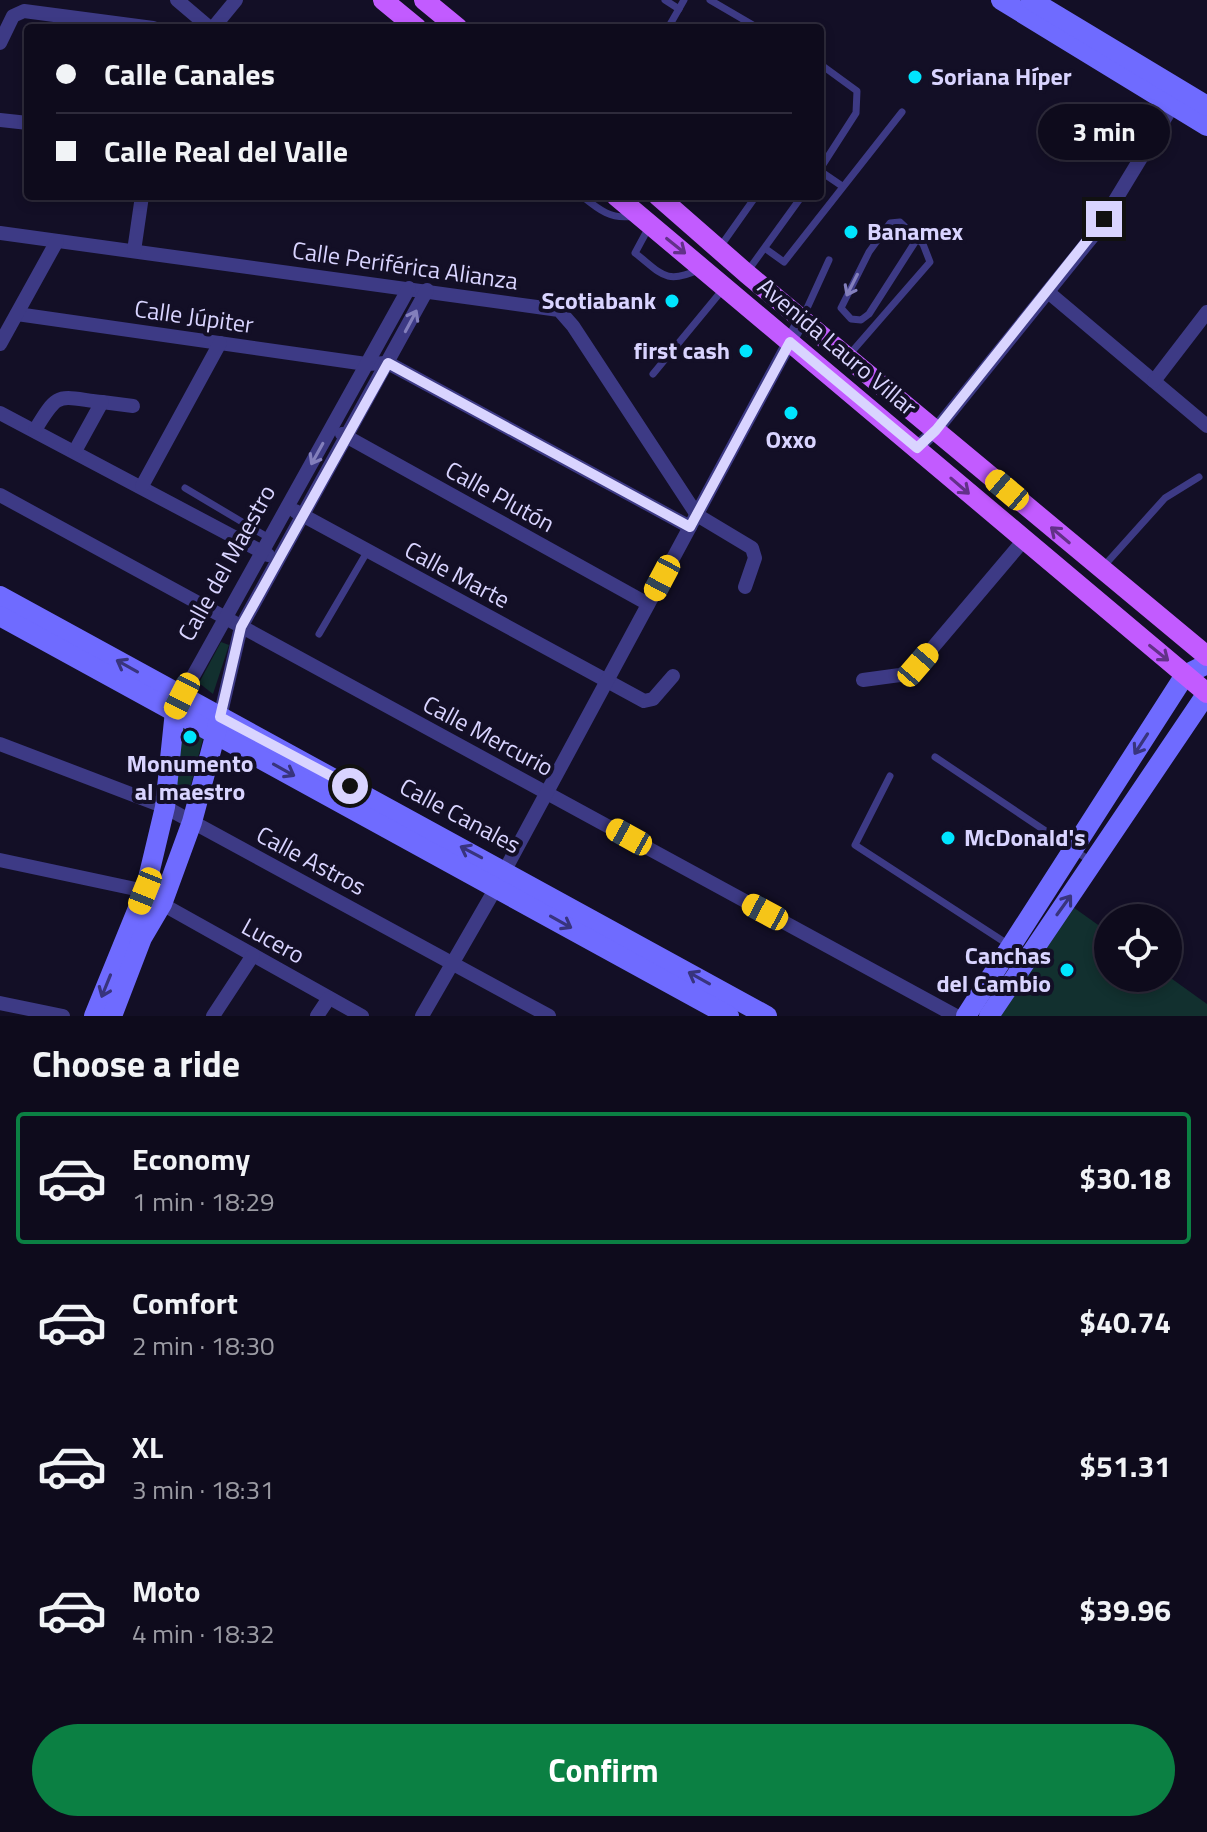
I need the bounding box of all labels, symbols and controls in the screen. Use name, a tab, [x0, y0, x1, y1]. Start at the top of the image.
text: Calle Canales	[104, 51, 275, 97]
place label: Soriana Híper	[931, 58, 1072, 94]
marker: Soriana Híper	[906, 68, 924, 86]
callout: 3 min	[1038, 103, 1170, 159]
text: 3 min	[1072, 112, 1136, 151]
text: Calle Real del Valle	[104, 128, 348, 174]
route end	[1086, 201, 1122, 237]
place label: Banamex	[867, 213, 964, 249]
marker: Banamex	[842, 223, 860, 241]
street label: Calle Periférica Alianza	[290, 231, 520, 299]
one-way arrow	[665, 237, 686, 254]
street label: Avenida Lauro Villar	[750, 269, 925, 424]
one-way arrow	[844, 272, 859, 296]
place label: Scotiabank	[541, 282, 657, 318]
street label: Calle Júpiter	[132, 290, 256, 342]
marker: Scotiabank	[663, 292, 681, 310]
one-way arrow	[403, 310, 419, 333]
place label: first cash	[633, 332, 730, 368]
marker: first cash	[737, 342, 755, 360]
marker: Oxxo	[782, 404, 800, 422]
place label: Oxxo	[766, 421, 816, 457]
one-way arrow	[308, 441, 324, 465]
street label: Calle Plutón	[439, 451, 562, 541]
car	[981, 465, 1033, 515]
one-way arrow	[949, 477, 969, 495]
street label: Calle del Maestro	[168, 478, 284, 647]
one-way arrow	[1051, 526, 1071, 544]
street label: Calle Marte	[398, 531, 517, 617]
car	[640, 551, 684, 605]
car	[893, 639, 943, 691]
one-way arrow	[1148, 644, 1169, 662]
one-way arrow	[116, 657, 140, 673]
car	[160, 669, 204, 723]
street label: Calle Mercurio	[417, 686, 560, 785]
marker: Monumento al maestro	[181, 728, 199, 746]
one-way arrow	[1133, 732, 1150, 754]
place label: Monumento al maestro	[127, 745, 253, 809]
one-way arrow	[272, 762, 295, 778]
route start	[332, 768, 368, 804]
street label: Calle Canales	[394, 768, 527, 862]
car	[602, 815, 656, 859]
street label: Calle Astros	[250, 816, 373, 904]
place label: McDonald's	[964, 819, 1086, 855]
marker: McDonald's	[939, 829, 957, 847]
one-way arrow	[460, 844, 484, 859]
car	[125, 864, 165, 918]
car	[738, 890, 792, 934]
one-way arrow	[1056, 894, 1072, 916]
map controls	[1094, 904, 1182, 992]
button: locate	[1094, 904, 1182, 992]
street label: Lucero	[235, 908, 312, 972]
one-way arrow	[549, 914, 572, 930]
place label: Canchas del Cambio	[936, 937, 1051, 1001]
marker: Canchas del Cambio	[1058, 961, 1076, 979]
one-way arrow	[688, 970, 711, 986]
one-way arrow	[98, 973, 112, 998]
text: Choose a ride	[32, 1036, 240, 1091]
text: Economy	[132, 1136, 250, 1182]
icon: car	[36, 1142, 108, 1214]
text: $30.18	[1079, 1155, 1171, 1201]
text: 1 min · 18:29	[132, 1182, 275, 1221]
text: Comfort	[132, 1280, 238, 1326]
icon: car	[36, 1286, 108, 1358]
text: $40.74	[1079, 1299, 1171, 1345]
text: 2 min · 18:30	[132, 1326, 275, 1365]
text: XL	[132, 1424, 163, 1470]
icon: car	[36, 1430, 108, 1502]
text: $51.31	[1079, 1443, 1171, 1489]
text: 3 min · 18:31	[132, 1470, 275, 1509]
text: Moto	[132, 1568, 200, 1614]
icon: car	[36, 1574, 108, 1646]
text: $39.96	[1079, 1587, 1171, 1633]
text: 4 min · 18:32	[132, 1614, 275, 1653]
button: Confirm	[32, 1724, 1175, 1816]

